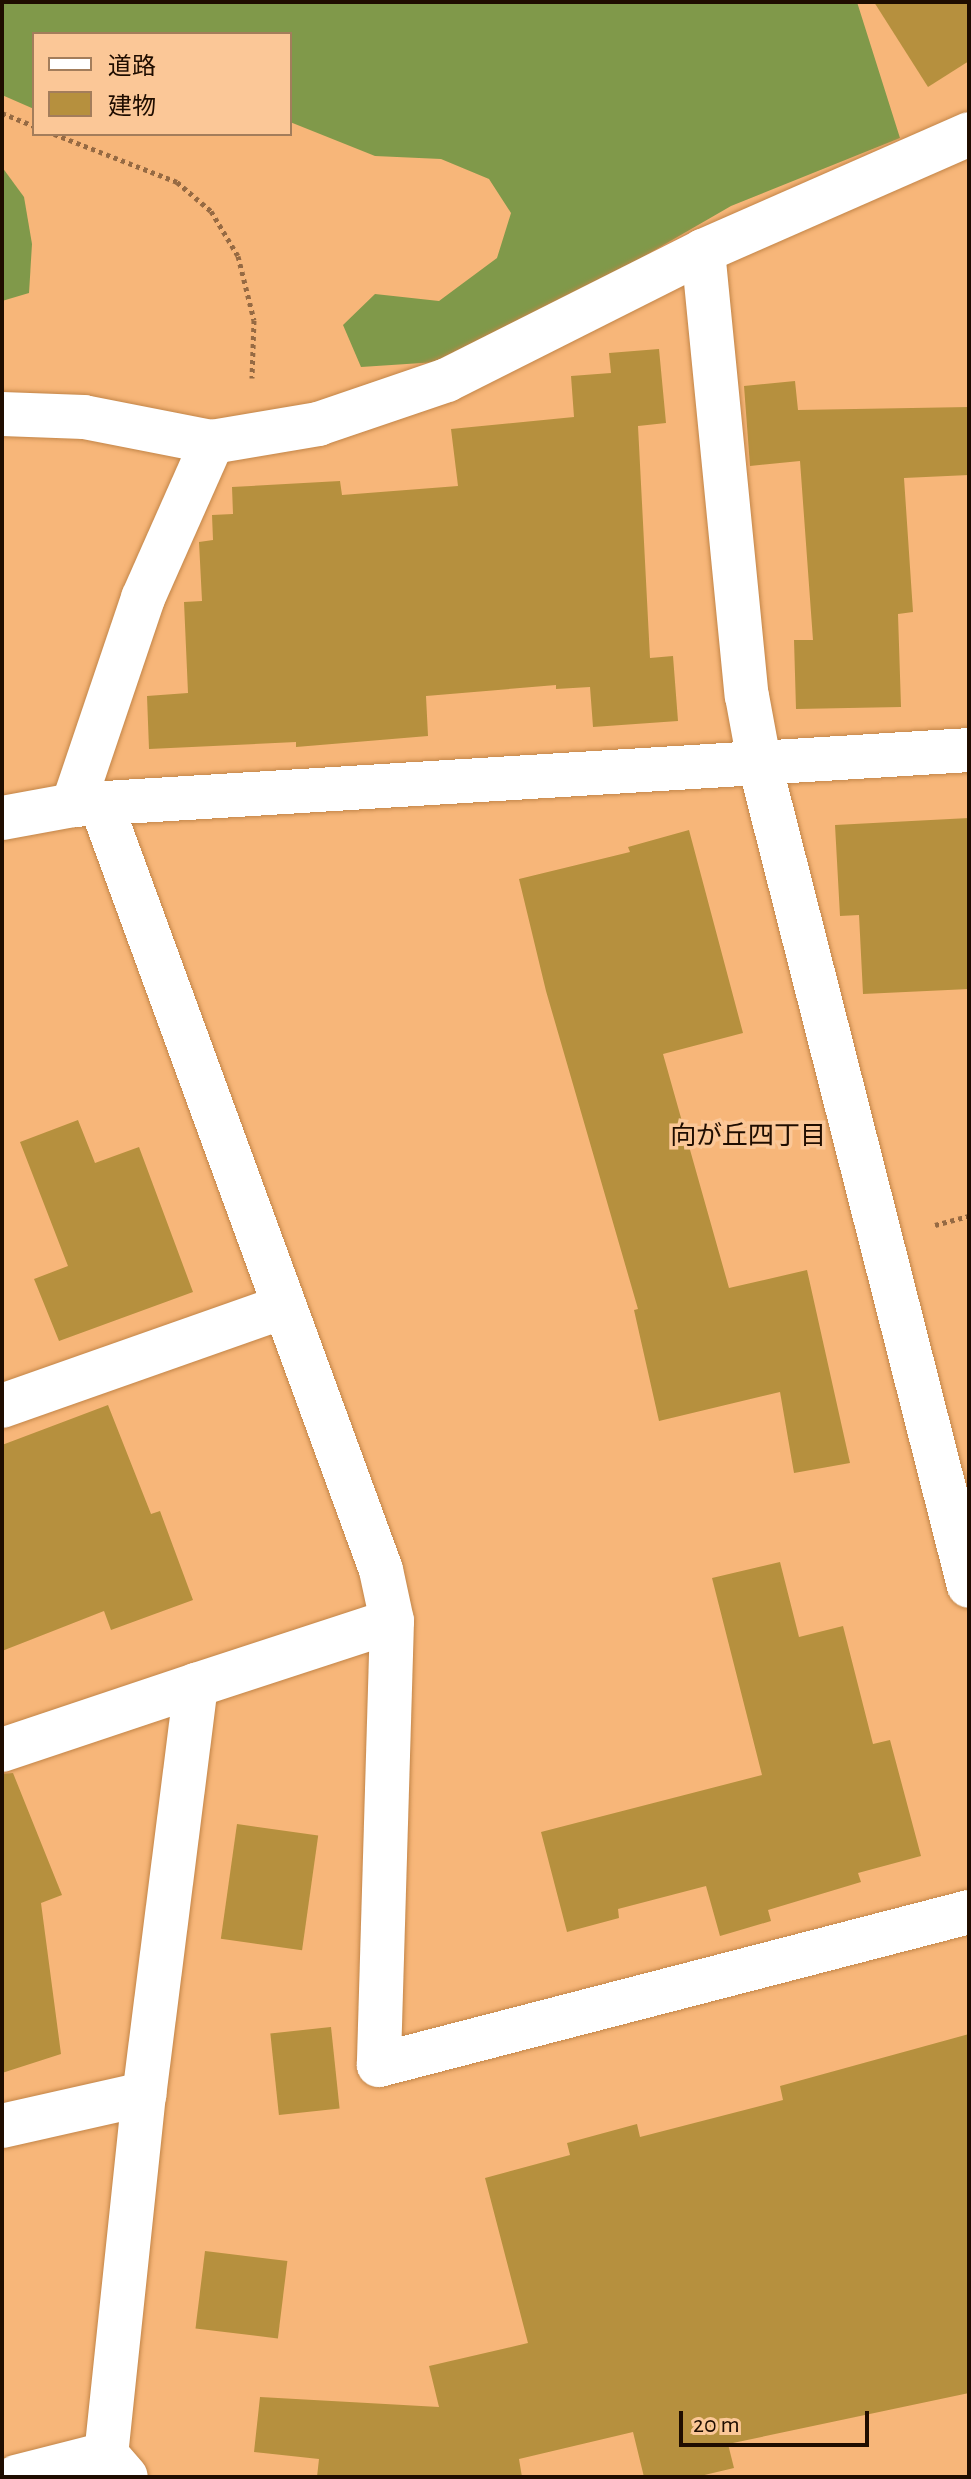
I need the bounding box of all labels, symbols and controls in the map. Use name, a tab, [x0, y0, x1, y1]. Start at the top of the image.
legend	[32, 32, 292, 136]
text: 道路	[108, 55, 156, 79]
text: 建物	[108, 95, 156, 119]
district label: 向が丘四丁目	[670, 1121, 826, 1153]
scale bar	[683, 2395, 873, 2445]
text: 20 m	[693, 2413, 740, 2437]

